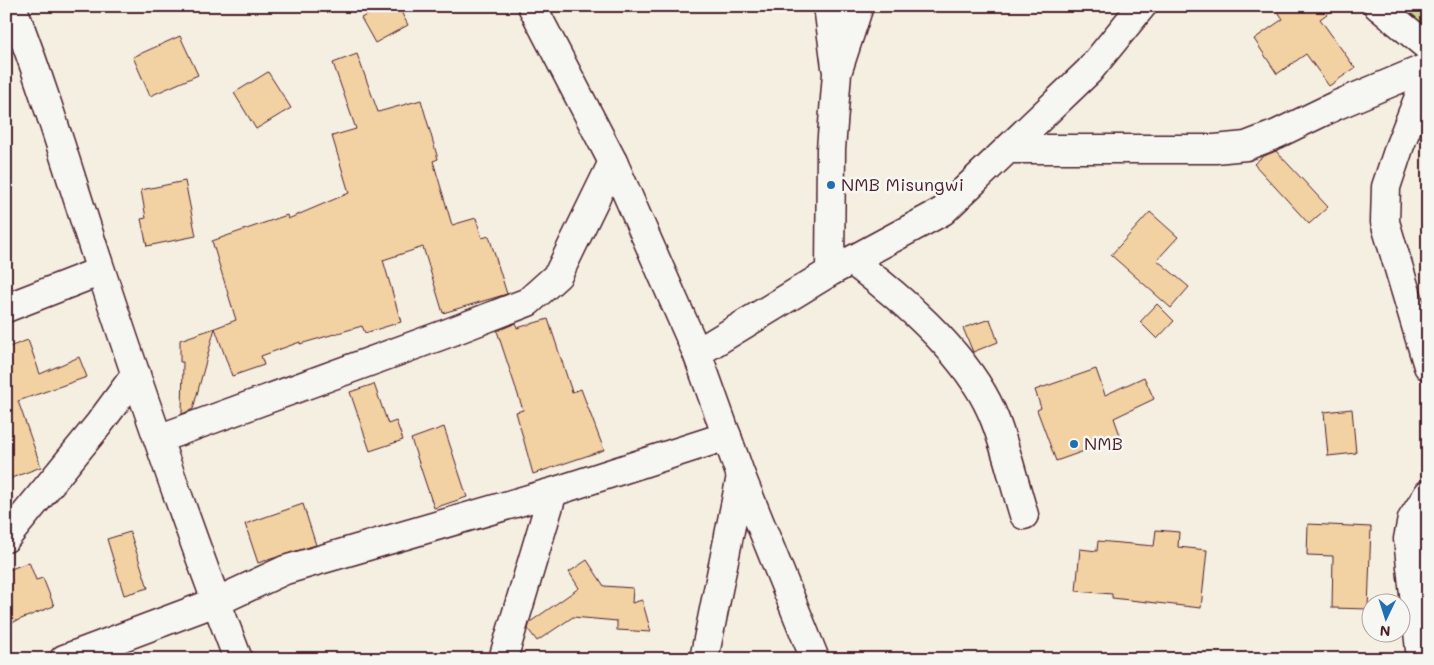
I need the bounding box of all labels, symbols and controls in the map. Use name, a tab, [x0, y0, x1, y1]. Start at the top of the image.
place label: NMB Misungwi	[841, 172, 964, 196]
marker: NMB Misungwi	[825, 179, 837, 191]
place label: NMB	[1084, 431, 1123, 455]
marker: NMB	[1068, 438, 1080, 450]
north arrow	[1362, 592, 1412, 642]
text: N	[1379, 622, 1391, 641]

